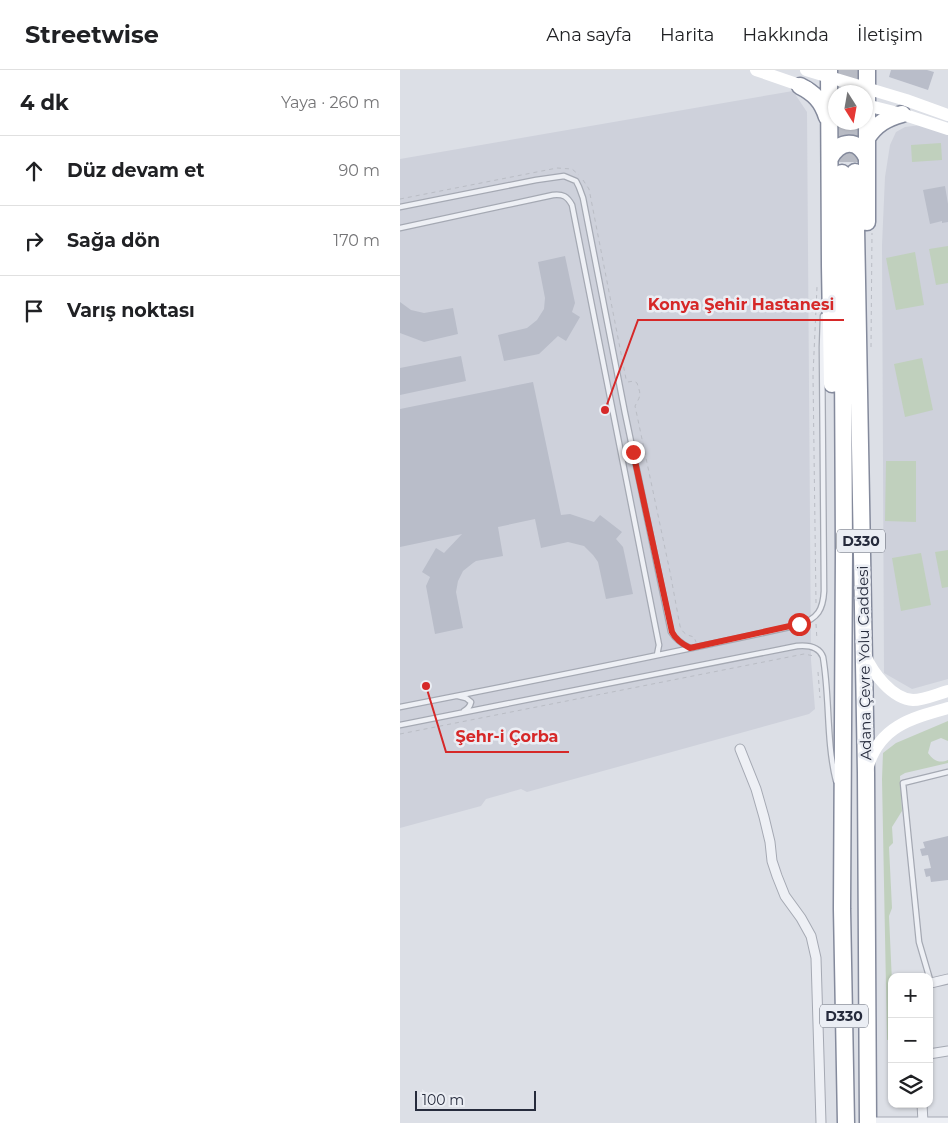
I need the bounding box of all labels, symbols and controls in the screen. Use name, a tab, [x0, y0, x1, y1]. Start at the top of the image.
text: Streetwise	[25, 20, 159, 49]
text: Ana sayfa	[546, 24, 632, 46]
text: Harita	[660, 24, 714, 46]
text: Hakkında	[742, 24, 829, 46]
text: İletişim	[857, 24, 923, 46]
north arrow	[828, 85, 873, 130]
text: 4 dk	[20, 90, 69, 115]
text: Yaya · 260 m	[281, 93, 380, 112]
icon: ahead	[20, 157, 48, 185]
text: Düz devam et	[67, 159, 205, 182]
text: 90 m	[338, 161, 380, 180]
icon: right	[20, 227, 48, 255]
text: Sağa dön	[67, 229, 160, 252]
text: 170 m	[333, 231, 380, 250]
callout: Konya Şehir Hastanesi	[638, 289, 844, 320]
text: Konya Şehir Hastanesi	[648, 295, 834, 314]
icon: arrive	[20, 297, 48, 325]
text: Varış noktası	[67, 299, 195, 322]
route end	[622, 441, 645, 464]
road number: D330	[837, 530, 885, 552]
street label: Adana Çevre Yolu Caddesi	[853, 565, 875, 761]
route start	[788, 613, 811, 636]
callout: Şehr-i Çorba	[446, 721, 569, 752]
text: Şehr-i Çorba	[455, 727, 559, 746]
map controls	[888, 973, 933, 1108]
button: +	[888, 973, 933, 1018]
road number: D330	[820, 1004, 868, 1028]
button: −	[888, 1018, 933, 1063]
button: layers	[888, 1063, 933, 1108]
scale bar	[415, 1088, 536, 1111]
text: 100 m	[422, 1091, 464, 1109]

